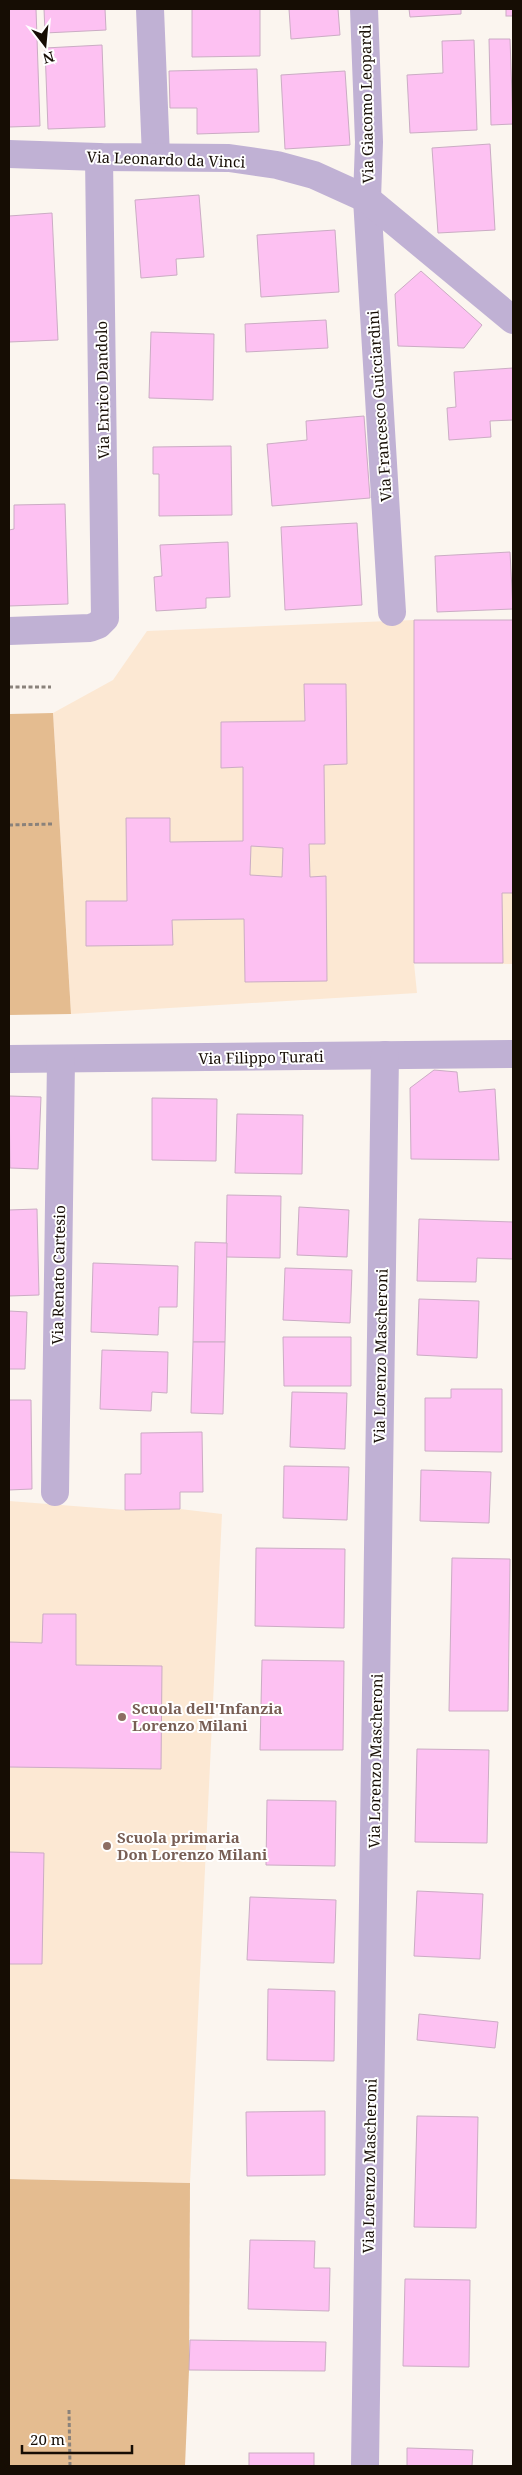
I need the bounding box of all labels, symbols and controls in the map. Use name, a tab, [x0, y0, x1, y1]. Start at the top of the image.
north arrow	[20, 20, 70, 70]
street label: Via Giacomo Leopardi	[355, 24, 377, 184]
text: N	[41, 47, 57, 69]
street label: Via Leonardo da Vinci	[86, 146, 246, 172]
street label: Via Francesco Guicciardini	[362, 309, 396, 502]
street label: Via Enrico Dandolo	[91, 321, 113, 459]
street label: Via Filippo Turati	[198, 1046, 324, 1068]
street label: Via Renato Cartesio	[47, 1205, 69, 1345]
street label: Via Lorenzo Mascheroni	[368, 1268, 392, 1443]
street label: Via Lorenzo Mascheroni	[363, 1673, 387, 1848]
place label: Scuola dell'Infanzia Lorenzo Milani	[132, 1698, 283, 1735]
marker: Scuola dell'Infanzia Lorenzo Milani	[116, 1711, 128, 1723]
place label: Scuola primaria Don Lorenzo Milani	[117, 1827, 268, 1864]
marker: Scuola primaria Don Lorenzo Milani	[101, 1840, 113, 1852]
street label: Via Lorenzo Mascheroni	[357, 2078, 381, 2253]
scale bar	[22, 2422, 132, 2454]
text: 20 m	[30, 2429, 65, 2449]

